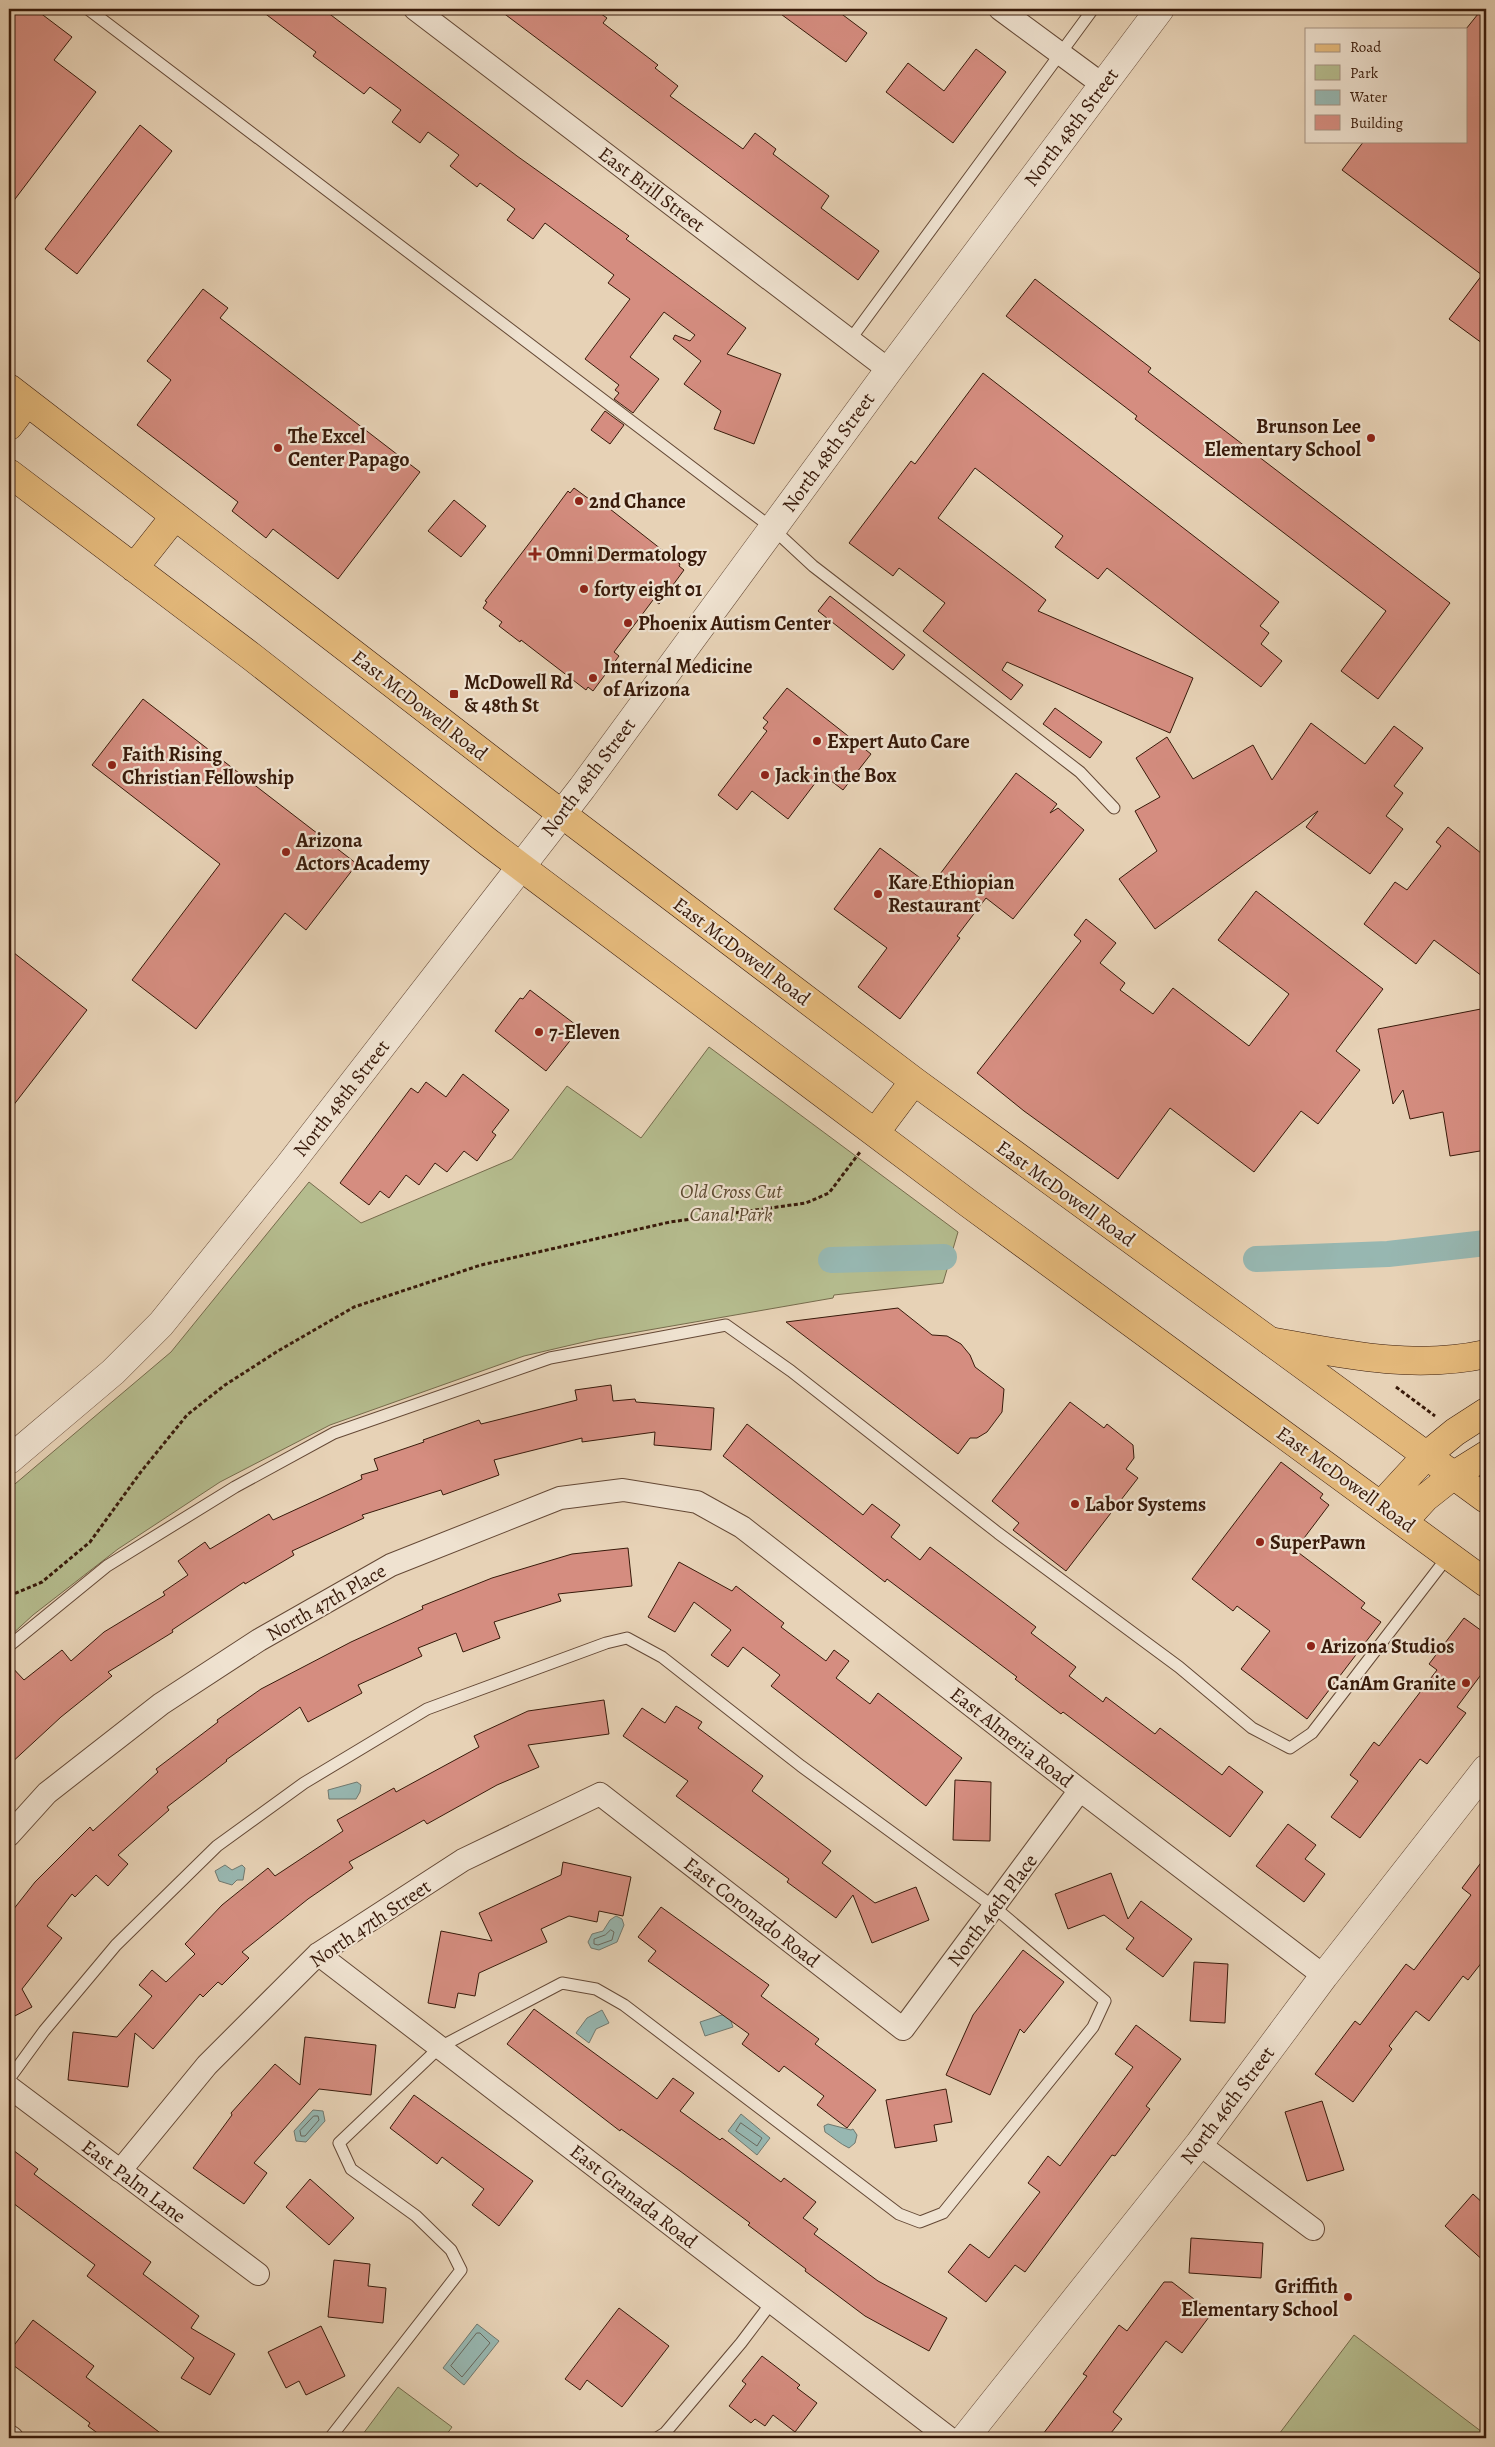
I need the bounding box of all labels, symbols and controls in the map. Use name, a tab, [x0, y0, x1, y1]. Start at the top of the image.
legend	[1305, 28, 1468, 142]
text: Road	[1350, 37, 1382, 57]
street label: North 48th Street	[1018, 62, 1125, 192]
text: Park	[1350, 63, 1379, 83]
text: Water	[1349, 87, 1387, 107]
text: Building	[1350, 113, 1403, 133]
street label: East Brill Street	[593, 140, 711, 239]
street label: North 48th Street	[776, 387, 881, 518]
place label: Brunson Lee Elementary School	[1204, 413, 1362, 463]
place label: The Excel Center Papago	[288, 423, 410, 473]
marker: Brunson Lee Elementary School	[1365, 432, 1377, 444]
marker: The Excel Center Papago	[272, 442, 284, 454]
place label: 2nd Chance	[589, 488, 686, 515]
marker: 2nd Chance	[573, 495, 585, 507]
place label: Omni Dermatology	[546, 541, 707, 568]
marker: Omni Dermatology	[528, 547, 542, 561]
place label: forty eight 01	[594, 576, 702, 603]
marker: forty eight 01	[578, 583, 590, 595]
place label: Phoenix Autism Center	[638, 610, 831, 637]
marker: Phoenix Autism Center	[622, 617, 634, 629]
street label: East McDowell Road	[346, 644, 493, 767]
place label: Internal Medicine of Arizona	[603, 653, 752, 703]
place label: McDowell Rd & 48th St	[464, 669, 573, 719]
marker: Internal Medicine of Arizona	[587, 672, 599, 684]
marker: McDowell Rd & 48th St	[448, 688, 460, 700]
street label: North 48th Street	[535, 712, 642, 842]
place label: Expert Auto Care	[827, 728, 970, 755]
marker: Expert Auto Care	[811, 735, 823, 747]
place label: Faith Rising Christian Fellowship	[122, 741, 294, 791]
marker: Faith Rising Christian Fellowship	[106, 759, 118, 771]
place label: Jack in the Box	[775, 762, 896, 789]
marker: Jack in the Box	[759, 769, 771, 781]
place label: Arizona Actors Academy	[295, 827, 430, 877]
marker: Arizona Actors Academy	[280, 846, 292, 858]
place label: Kare Ethiopian Restaurant	[888, 869, 1014, 919]
marker: Kare Ethiopian Restaurant	[872, 888, 884, 900]
street label: East McDowell Road	[667, 891, 816, 1012]
place label: 7-Eleven	[549, 1019, 620, 1046]
marker: 7-Eleven	[533, 1026, 545, 1038]
street label: North 48th Street	[287, 1034, 396, 1163]
street label: East McDowell Road	[991, 1134, 1141, 1253]
park label: Old Cross Cut Canal Park	[680, 1178, 783, 1228]
street label: East McDowell Road	[1271, 1420, 1421, 1539]
place label: Labor Systems	[1085, 1491, 1206, 1518]
marker: Labor Systems	[1069, 1498, 1081, 1510]
place label: SuperPawn	[1270, 1529, 1366, 1556]
marker: SuperPawn	[1254, 1536, 1266, 1548]
street label: North 47th Place	[262, 1557, 391, 1648]
place label: Arizona Studios	[1320, 1633, 1454, 1660]
marker: Arizona Studios	[1305, 1640, 1317, 1652]
place label: CanAm Granite	[1327, 1670, 1456, 1697]
marker: CanAm Granite	[1460, 1677, 1472, 1689]
street label: East Almeria Road	[945, 1681, 1079, 1794]
street label: North 46th Place	[941, 1848, 1044, 1972]
street label: East Coronado Road	[678, 1851, 825, 1974]
street label: North 47th Street	[304, 1873, 436, 1974]
street label: North 46th Street	[1174, 2040, 1281, 2170]
street label: East Palm Lane	[76, 2133, 191, 2230]
street label: East Granada Road	[564, 2138, 703, 2255]
place label: Griffith Elementary School	[1181, 2273, 1339, 2323]
marker: Griffith Elementary School	[1342, 2291, 1354, 2303]

